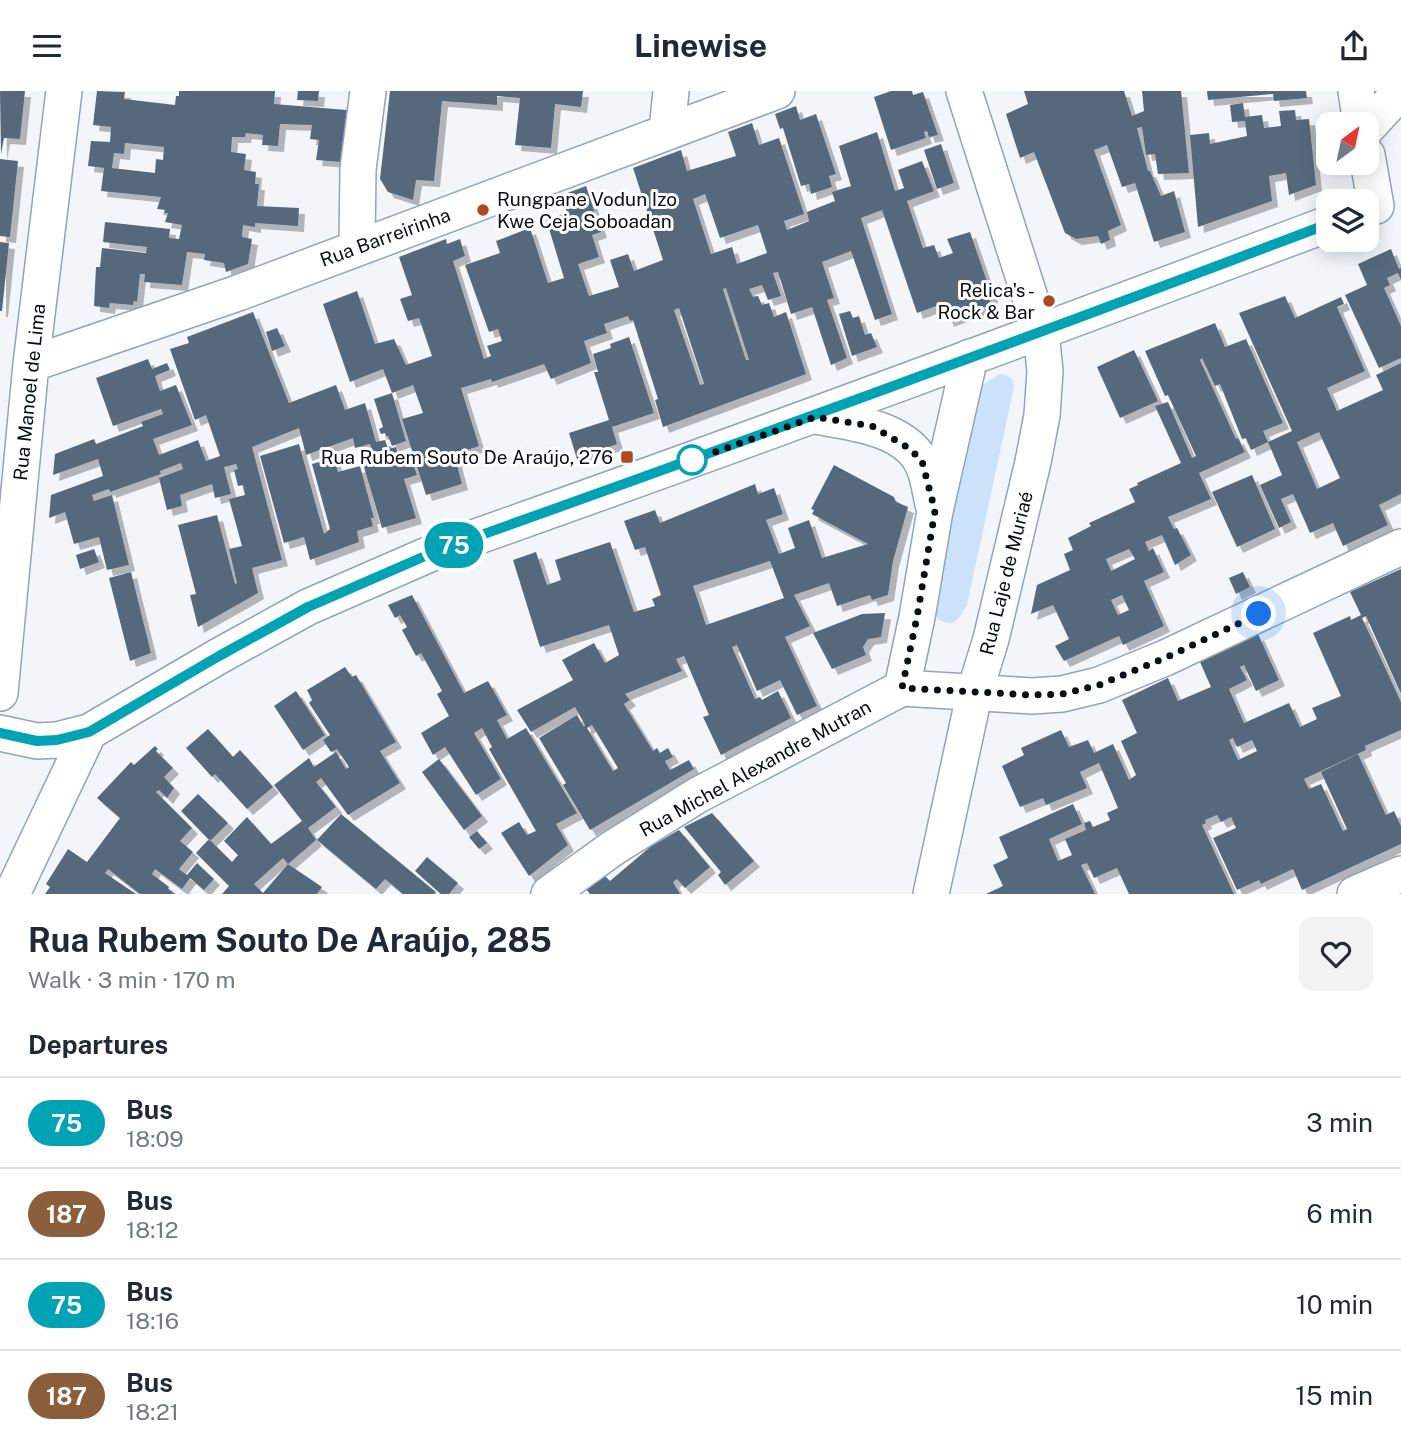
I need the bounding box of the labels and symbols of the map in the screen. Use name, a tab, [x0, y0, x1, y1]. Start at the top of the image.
north arrow	[1316, 112, 1379, 175]
place label: Rungpane Vodun Izo Kwe Ceja Soboadan	[497, 188, 677, 232]
marker: Rungpane Vodun Izo Kwe Ceja Soboadan	[475, 202, 491, 218]
street label: Rua Barreirinha	[317, 203, 453, 271]
place label: Relica's - Rock & Bar	[937, 279, 1035, 323]
marker: Relica's - Rock & Bar	[1041, 293, 1057, 309]
street label: Rua Manoel de Lima	[9, 302, 49, 482]
unlabelled marker	[677, 445, 707, 475]
place label: Rua Rubem Souto De Araújo, 276	[321, 446, 613, 468]
marker: Rua Rubem Souto De Araújo, 276	[619, 449, 635, 465]
street label: Rua Laje de Muriaé	[975, 489, 1037, 657]
line badge: 75	[422, 522, 486, 568]
your location	[1241, 596, 1276, 631]
street label: Rua Michel Alexandre Mutran	[635, 695, 875, 841]

